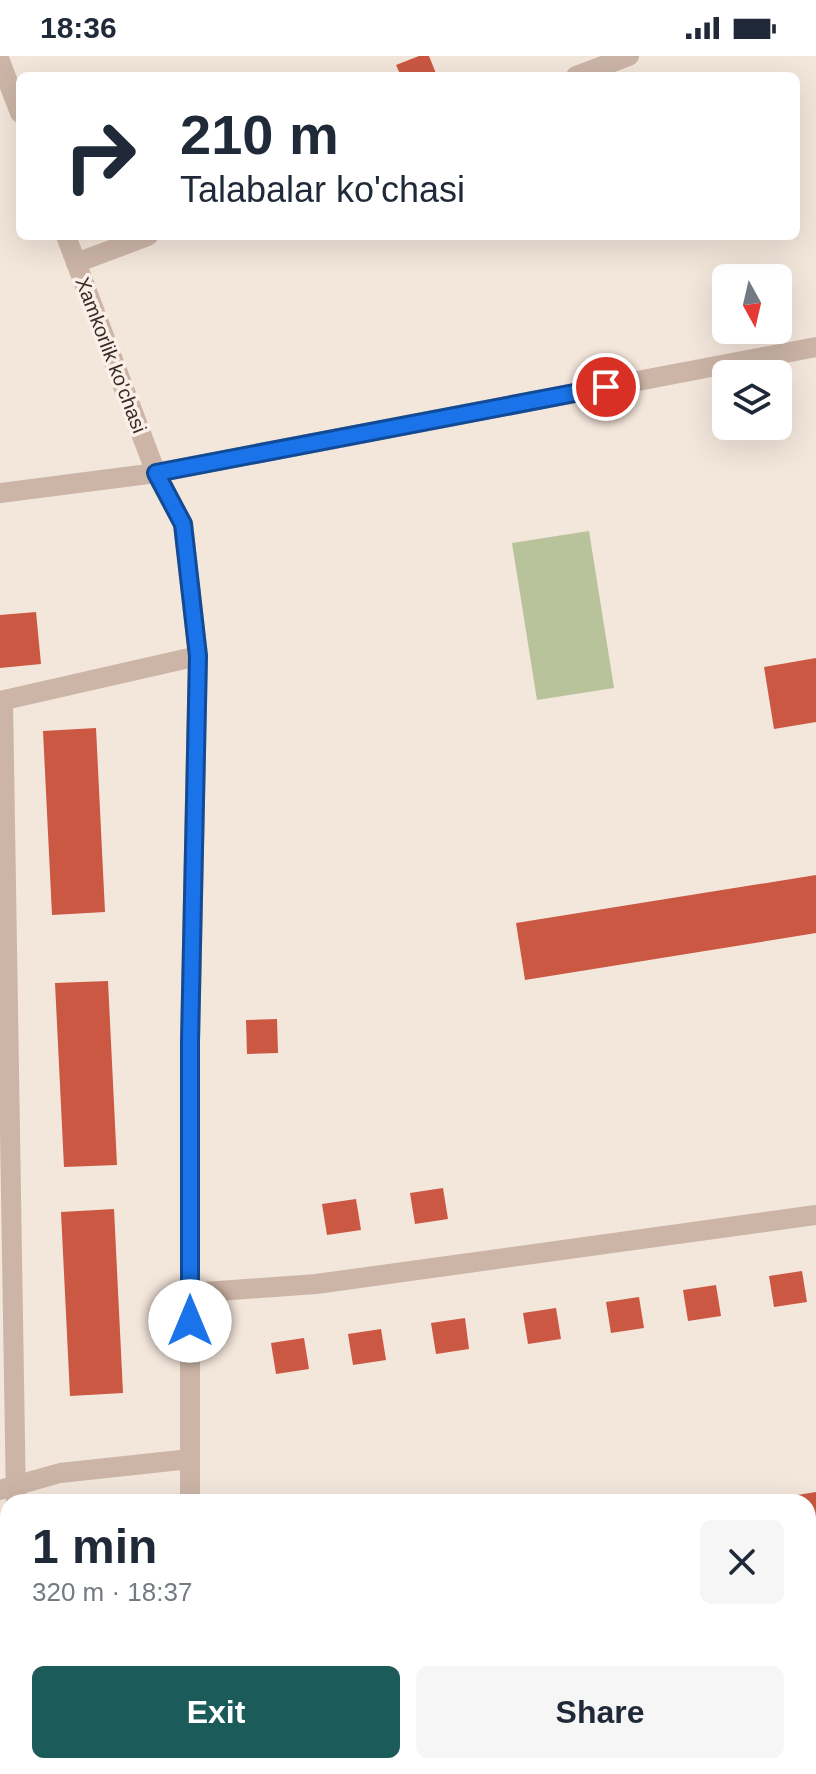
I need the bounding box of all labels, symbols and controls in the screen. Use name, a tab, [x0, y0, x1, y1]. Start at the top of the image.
text: 18:36	[40, 11, 117, 44]
text: 210 m	[180, 103, 339, 166]
icon: right	[48, 104, 152, 208]
text: Talabalar ko'chasi	[180, 169, 465, 210]
north arrow	[712, 264, 792, 344]
map controls	[712, 264, 792, 440]
street label: Xamkorlik ko'chasi	[71, 274, 151, 436]
pin	[572, 353, 640, 421]
button: layers	[712, 360, 792, 440]
icon: arrive	[584, 365, 628, 409]
position arrow	[148, 1279, 232, 1363]
text: 1 min	[32, 1520, 157, 1573]
button: close	[700, 1520, 784, 1604]
text: 320 m · 18:37	[32, 1577, 192, 1607]
button: Exit	[32, 1666, 400, 1758]
button: Share	[416, 1666, 784, 1758]

